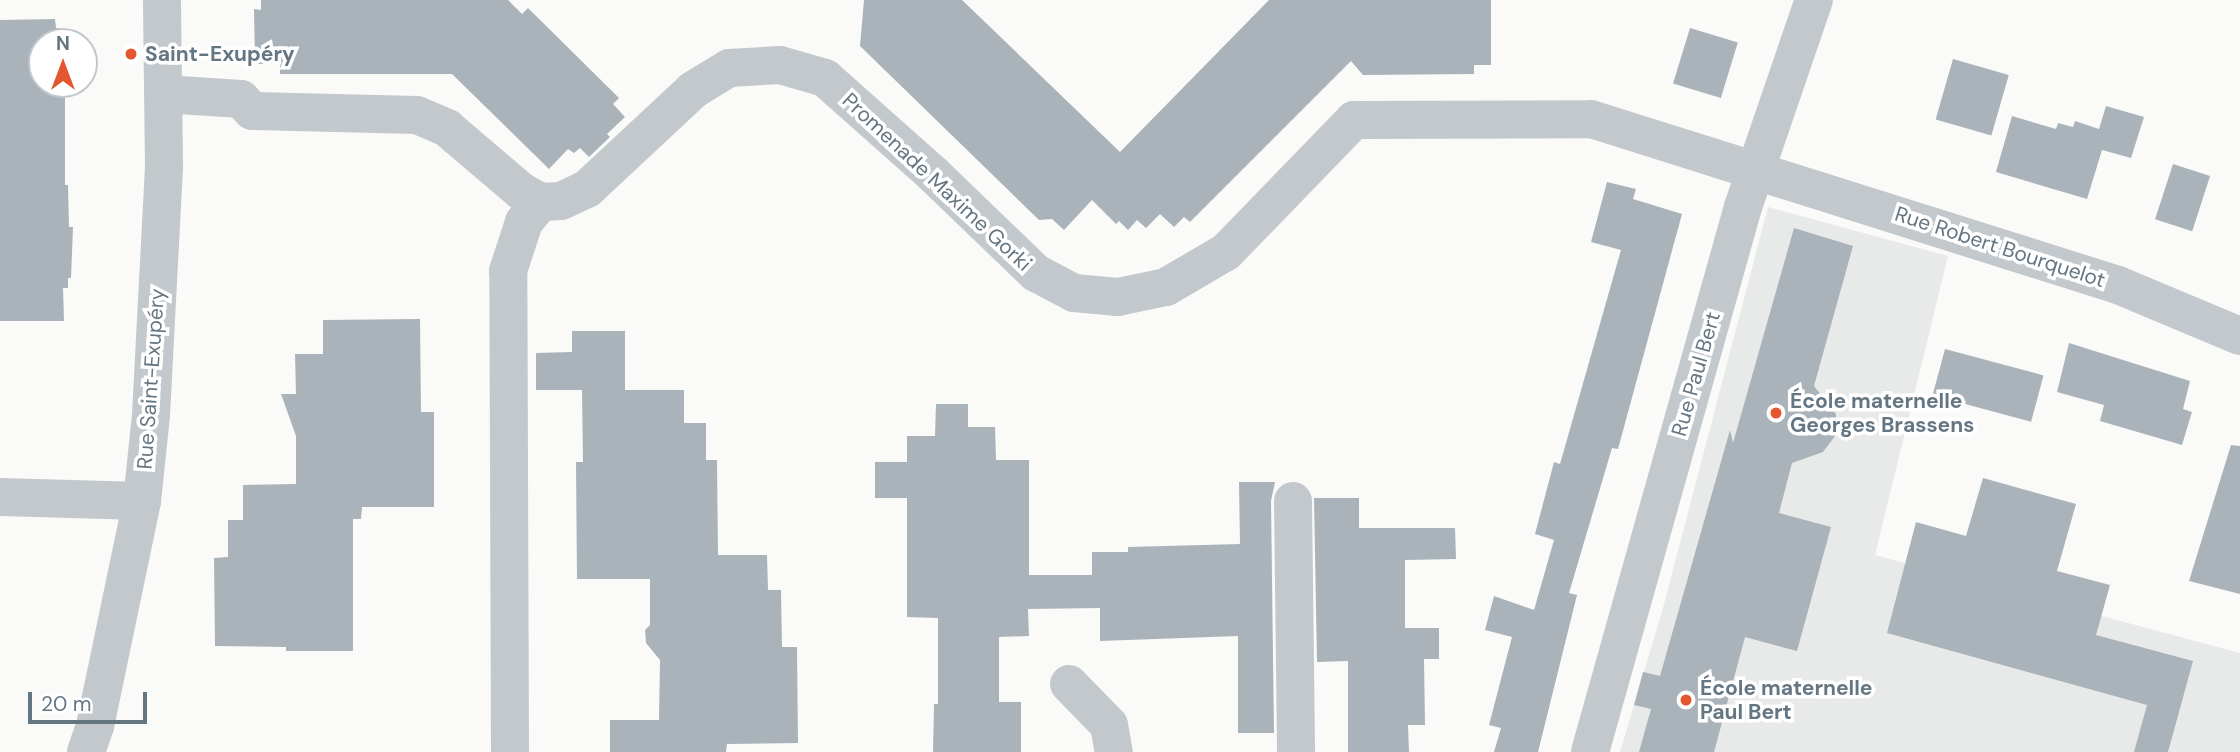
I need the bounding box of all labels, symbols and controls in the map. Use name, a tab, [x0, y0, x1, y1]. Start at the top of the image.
north arrow	[28, 28, 98, 98]
text: N	[56, 31, 70, 56]
place label: Saint-Exupéry	[145, 41, 295, 67]
marker: Saint-Exupéry	[123, 46, 139, 62]
street label: Promenade Maxime Gorki	[837, 88, 1037, 276]
street label: Rue Robert Bourquelot	[1892, 201, 2108, 293]
street label: Rue Saint-Exupéry	[132, 288, 170, 470]
street label: Rue Paul Bert	[1666, 309, 1726, 439]
place label: École maternelle Georges Brassens	[1790, 388, 1974, 438]
marker: École maternelle Georges Brassens	[1768, 405, 1784, 421]
place label: École maternelle Paul Bert	[1700, 675, 1872, 725]
scale bar	[32, 678, 150, 722]
text: 20 m	[41, 690, 92, 718]
marker: École maternelle Paul Bert	[1678, 692, 1694, 708]

